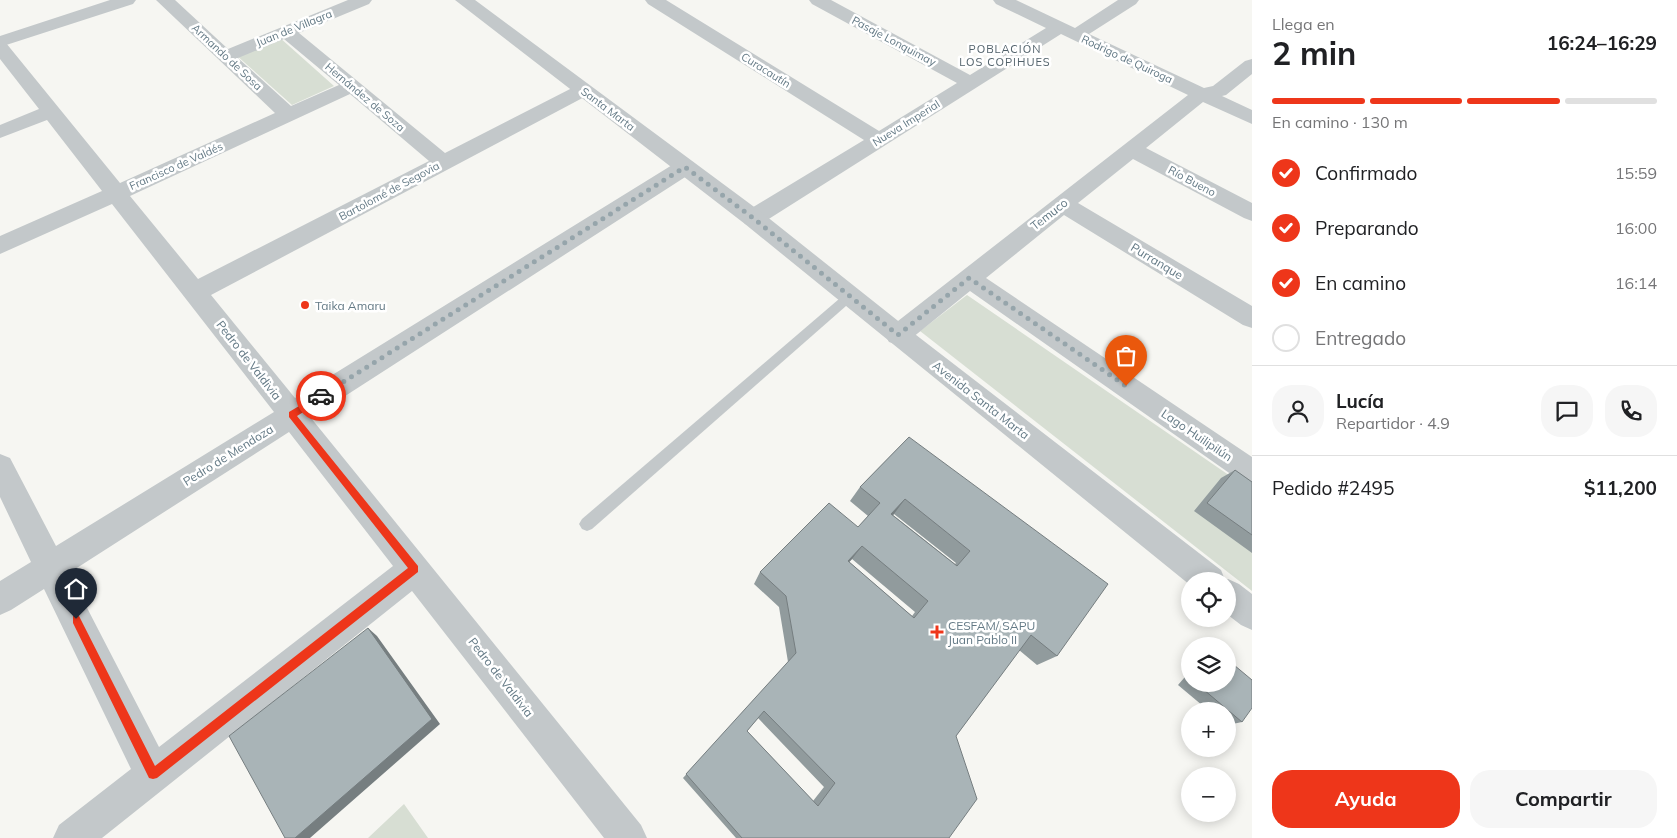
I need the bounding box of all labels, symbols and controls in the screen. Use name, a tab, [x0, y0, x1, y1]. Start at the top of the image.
street label: Juan de Villagra	[254, 6, 334, 50]
street label: Pasaje Lonquimay	[850, 13, 939, 69]
text: Llega en	[1272, 14, 1335, 34]
street label: Armando de Sosa	[189, 21, 265, 93]
text: 16:24–16:29	[1547, 31, 1657, 55]
street label: Rodrigo de Quiroga	[1079, 32, 1175, 86]
text: 2 min	[1272, 33, 1356, 73]
district label: POBLACIÓN LOS COPIHUES	[959, 42, 1051, 69]
street label: Curacautín	[739, 49, 793, 91]
street label: Hernández de Soza	[322, 60, 408, 134]
street label: Santa Marta	[578, 84, 638, 134]
street label: Nueva Imperial	[870, 97, 942, 149]
text: En camino · 130 m	[1272, 112, 1408, 132]
street label: Francisco de Valdés	[127, 139, 225, 193]
street label: Bartolomé de Segovia	[336, 159, 442, 223]
icon: check	[1272, 159, 1300, 187]
text: Confirmado	[1315, 161, 1417, 185]
street label: Río Bueno	[1166, 163, 1218, 199]
text: 15:59	[1615, 163, 1657, 183]
street label: Temuco	[1027, 195, 1071, 233]
icon: check	[1272, 214, 1300, 242]
text: Preparando	[1315, 216, 1419, 240]
text: 16:00	[1615, 218, 1657, 238]
street label: Purranque	[1128, 240, 1186, 282]
icon: check	[1272, 269, 1300, 297]
text: En camino	[1315, 271, 1406, 295]
text: 16:14	[1615, 273, 1657, 293]
place label: Taika Amaru	[315, 298, 386, 313]
marker: Taika Amaru	[299, 299, 311, 311]
street label: Pedro de Valdivia	[213, 317, 285, 403]
text: Entregado	[1315, 326, 1406, 350]
pin	[1105, 335, 1147, 386]
icon: bag	[1112, 342, 1140, 370]
street label: Avenida Santa Marta	[930, 358, 1032, 442]
courier	[296, 371, 346, 421]
icon: car	[307, 382, 335, 410]
button: person	[1272, 385, 1324, 437]
button: chat	[1541, 385, 1593, 437]
button: phone	[1605, 385, 1657, 437]
text: Lucía	[1336, 389, 1384, 413]
street label: Lago Huilipilún	[1159, 406, 1235, 464]
text: Repartidor · 4.9	[1336, 413, 1450, 433]
street label: Pedro de Mendoza	[180, 421, 276, 489]
text: Pedido #2495	[1272, 476, 1394, 500]
text: $11,200	[1584, 476, 1657, 500]
pin	[55, 568, 97, 619]
map controls	[1181, 572, 1236, 822]
button: locate	[1181, 572, 1236, 627]
icon: home	[62, 575, 90, 603]
place label: CESFAM/ SAPU Juan Pablo II	[948, 618, 1035, 647]
marker: CESFAM/ SAPU Juan Pablo II	[930, 625, 944, 639]
street label: Pedro de Valdivia	[465, 634, 537, 720]
button: layers	[1181, 637, 1236, 692]
button: +	[1181, 702, 1236, 757]
button: −	[1181, 767, 1236, 822]
button: Ayuda	[1272, 770, 1460, 828]
button: Compartir	[1470, 770, 1657, 828]

